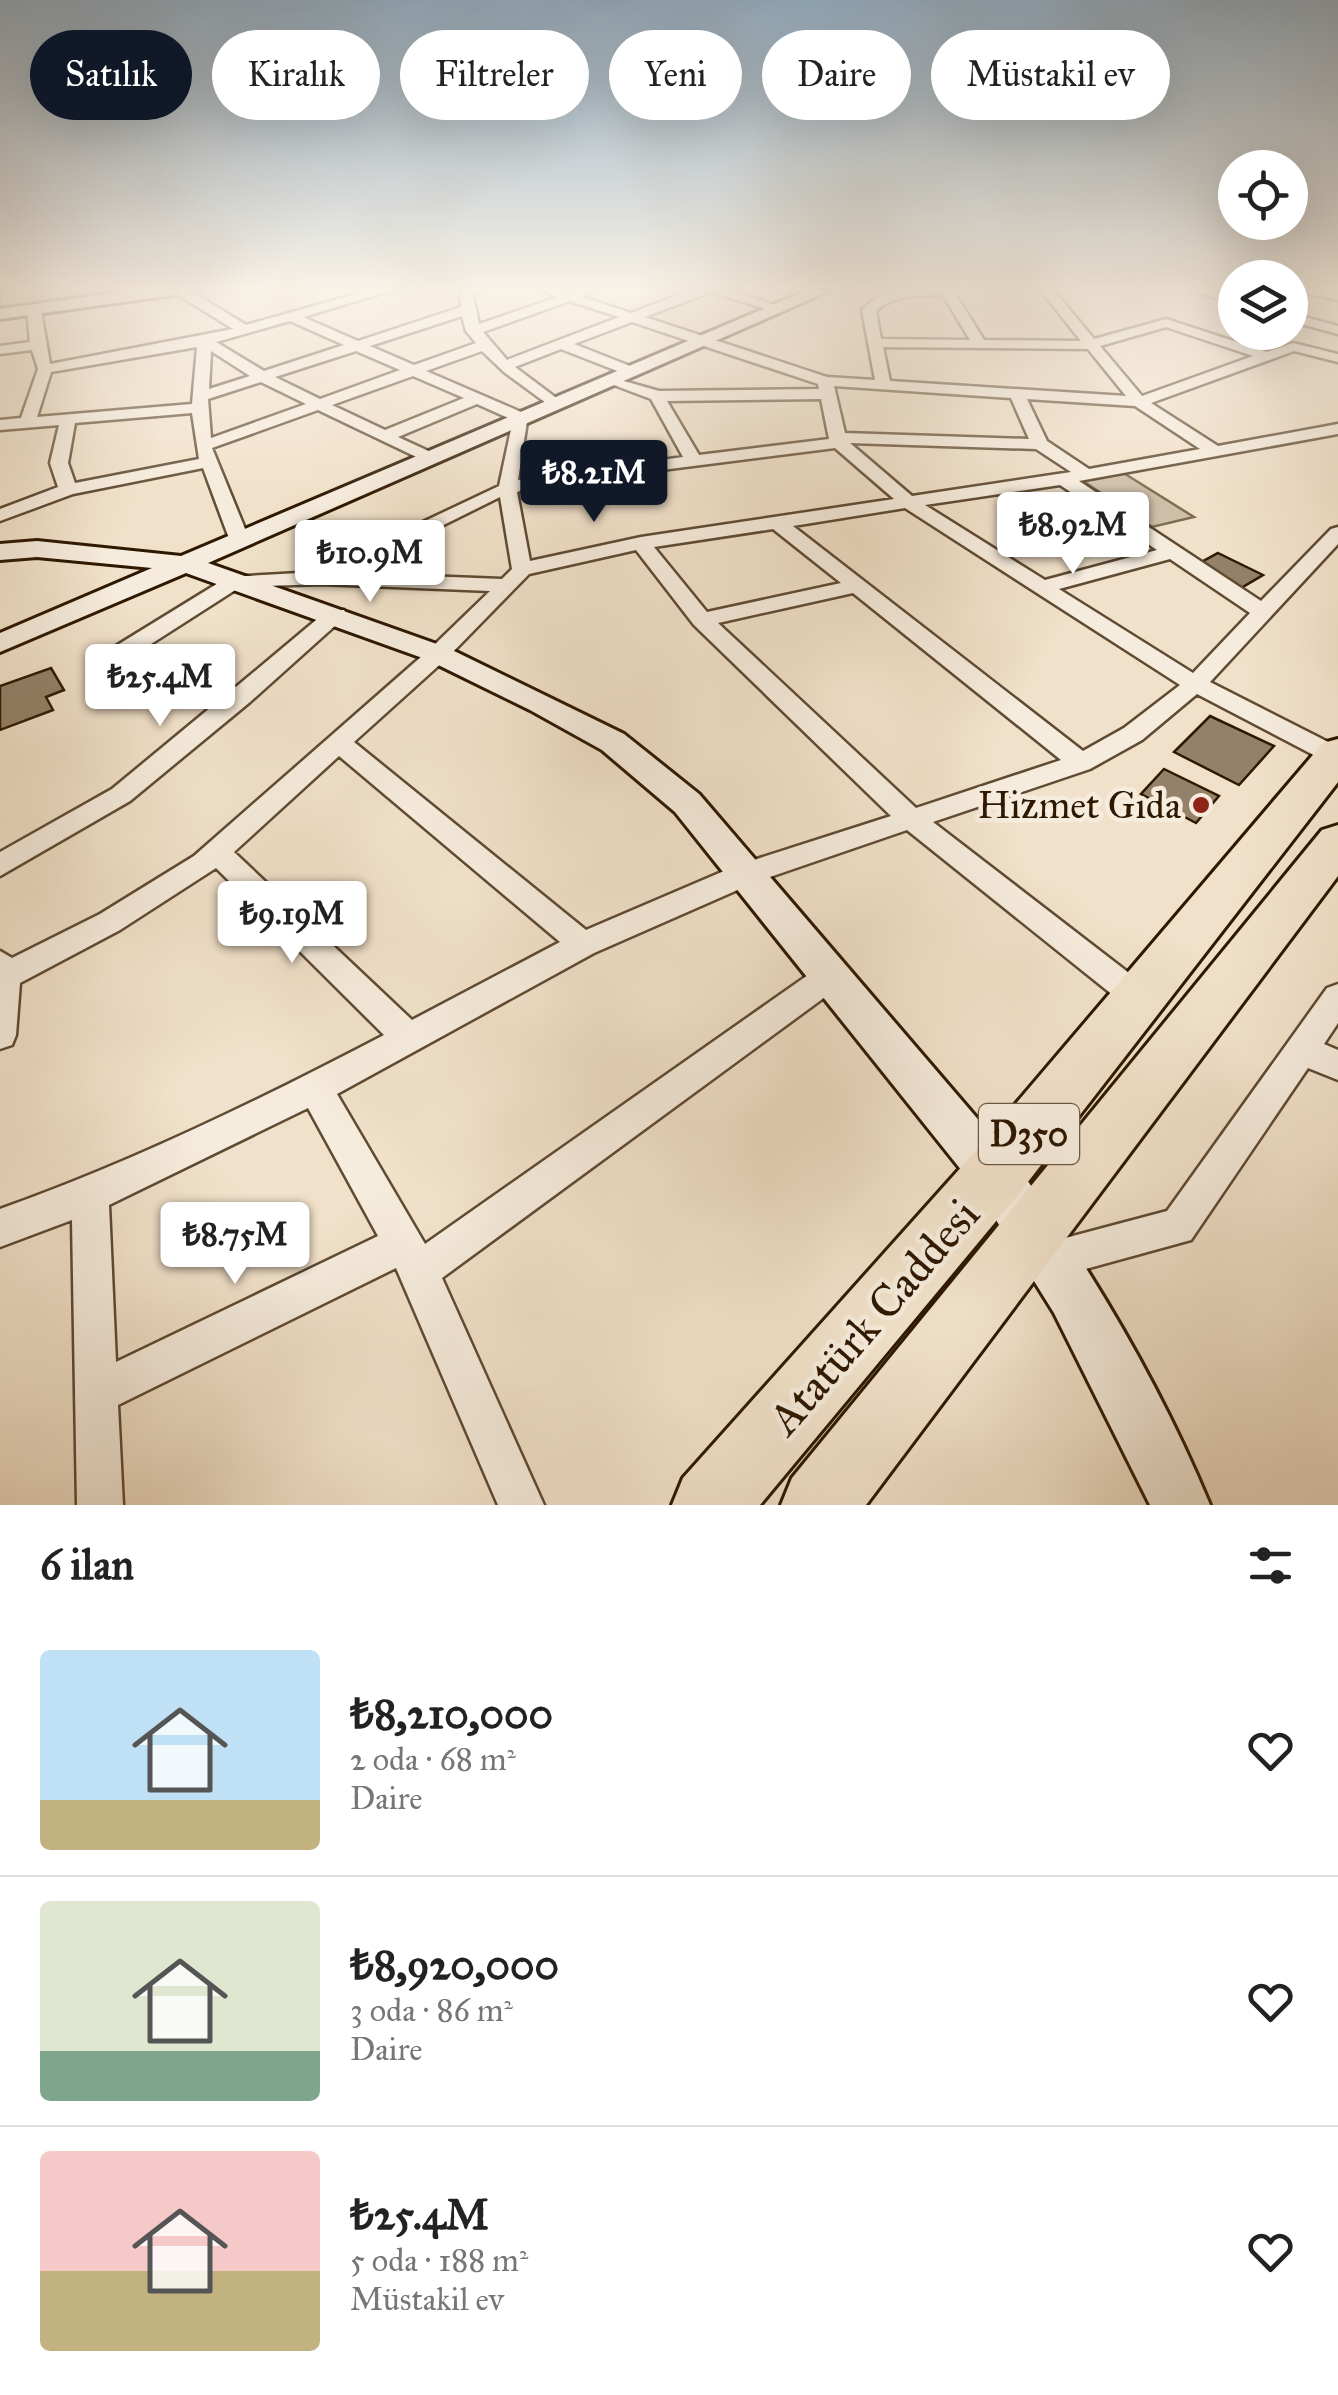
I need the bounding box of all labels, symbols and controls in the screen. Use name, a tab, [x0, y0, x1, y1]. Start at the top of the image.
chip: Satılık	[30, 30, 192, 120]
chip: Kiralık	[212, 30, 380, 120]
chip: Filtreler	[400, 30, 589, 120]
chip: Yeni	[609, 30, 742, 120]
chip: Daire	[762, 30, 911, 120]
chip: Müstakil ev	[931, 30, 1170, 120]
map controls	[1218, 150, 1308, 350]
button: locate	[1218, 150, 1308, 240]
button: layers	[1218, 260, 1308, 350]
pin: ₺8.21M	[513, 440, 675, 525]
text: ₺8.21M	[542, 453, 646, 492]
pin: ₺8.92M	[992, 492, 1154, 577]
text: ₺8.92M	[1019, 505, 1127, 544]
pin: ₺10.9M	[289, 520, 451, 605]
text: ₺10.9M	[317, 533, 423, 572]
pin: ₺25.4M	[79, 644, 241, 729]
text: ₺25.4M	[107, 657, 213, 696]
place label: Hizmet Gıda	[977, 782, 1182, 828]
marker: Hizmet Gıda	[1190, 794, 1212, 816]
pin: ₺9.19M	[211, 881, 373, 966]
text: ₺9.19M	[240, 894, 344, 933]
road number: D350	[979, 1104, 1079, 1164]
street label: Atatürk Caddesi	[755, 1187, 991, 1447]
pin: ₺8.75M	[154, 1202, 316, 1287]
text: ₺8.75M	[183, 1215, 288, 1254]
icon: filters	[1243, 1538, 1298, 1593]
text: 6 ilan	[40, 1539, 134, 1591]
text: ₺8,210,000	[350, 1688, 553, 1740]
icon: home	[120, 1690, 240, 1810]
icon: heart	[1243, 1723, 1298, 1778]
text: 2 oda · 68 m²	[350, 1740, 516, 1779]
text: Daire	[350, 1779, 423, 1818]
text: ₺8,920,000	[350, 1939, 559, 1991]
icon: home	[120, 1941, 240, 2061]
icon: heart	[1243, 1974, 1298, 2029]
text: 3 oda · 86 m²	[350, 1991, 513, 2030]
text: Daire	[350, 2030, 423, 2069]
text: ₺25.4M	[350, 2189, 489, 2241]
icon: home	[120, 2191, 240, 2311]
icon: heart	[1243, 2224, 1298, 2279]
text: 5 oda · 188 m²	[350, 2241, 528, 2280]
text: Müstakil ev	[350, 2280, 504, 2319]

